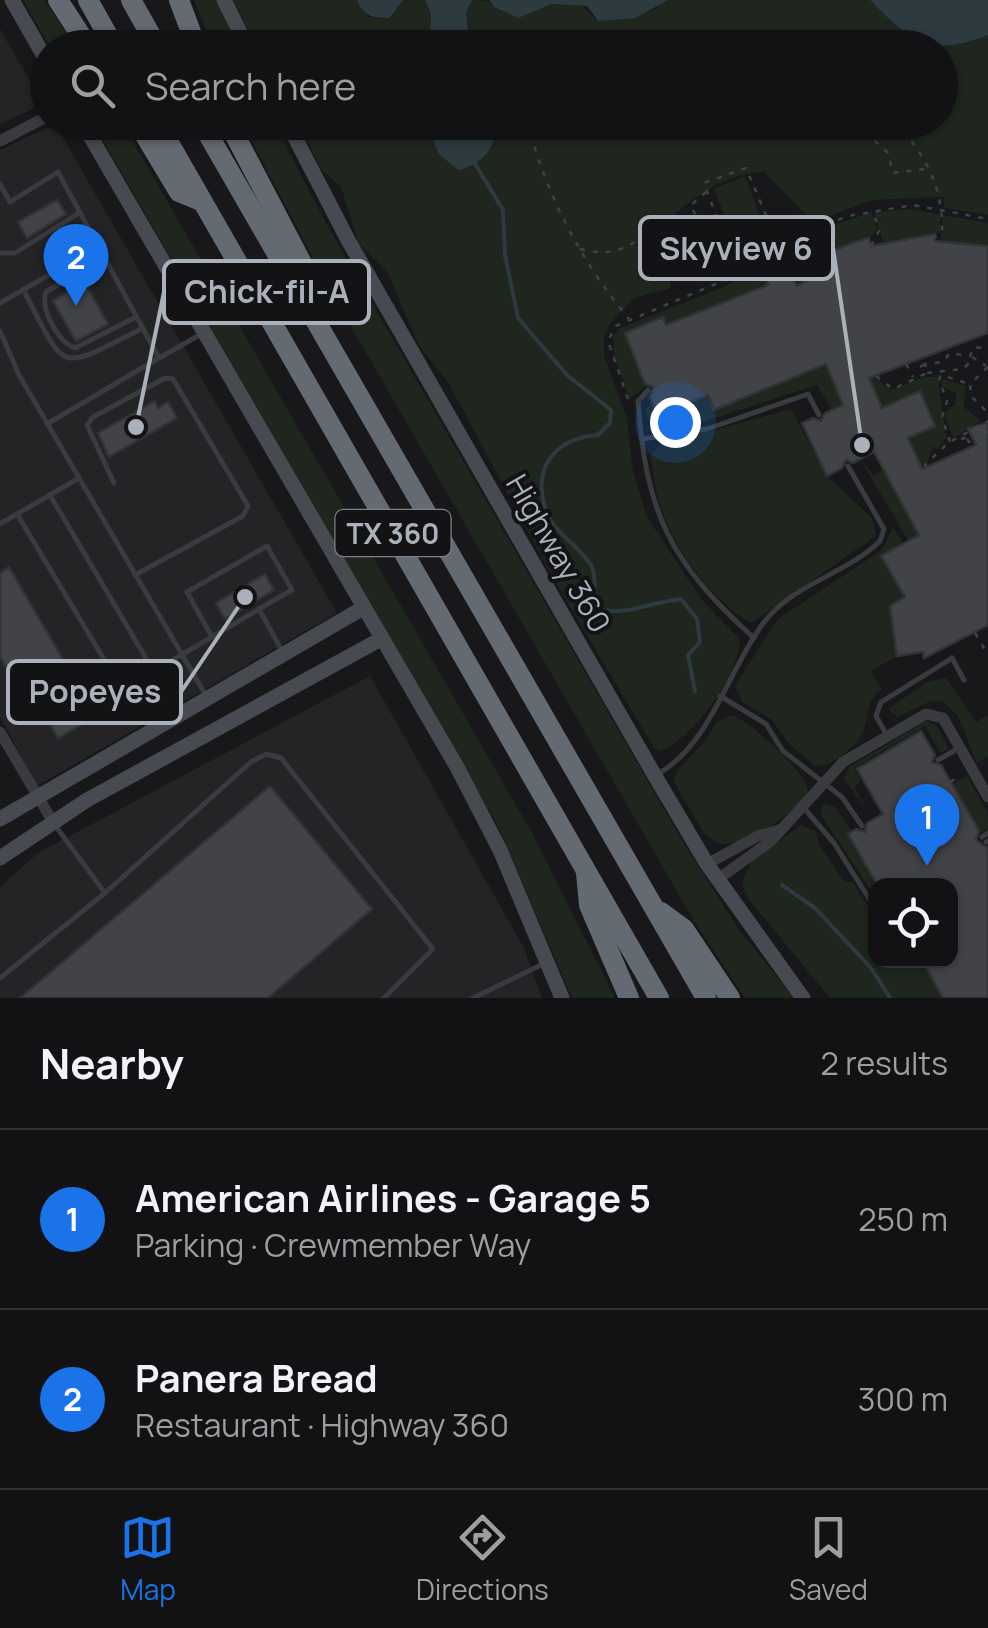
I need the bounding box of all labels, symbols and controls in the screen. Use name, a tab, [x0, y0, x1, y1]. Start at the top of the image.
search box	[30, 30, 958, 140]
icon: search	[65, 58, 120, 113]
text: Search here	[145, 59, 356, 111]
callout: Skyview 6	[640, 217, 833, 279]
pin: 2	[44, 224, 108, 306]
text: Skyview 6	[659, 226, 813, 270]
callout: Chick-fil-A	[164, 261, 369, 323]
text: Chick-fil-A	[184, 269, 350, 313]
your location	[650, 397, 701, 448]
street label: Highway 360	[497, 466, 621, 640]
road number: TX 360	[336, 510, 450, 556]
callout: Popeyes	[8, 661, 181, 723]
text: Popeyes	[29, 669, 161, 713]
pin: 1	[894, 784, 960, 866]
map controls	[868, 878, 958, 968]
button: locate	[868, 878, 958, 968]
text: Nearby	[40, 1034, 184, 1092]
text: 2 results	[821, 1041, 948, 1085]
text: American Airlines - Garage 5	[135, 1171, 651, 1223]
text: 1	[65, 1197, 80, 1241]
text: 250 m	[858, 1197, 948, 1241]
text: Parking · Crewmember Way	[135, 1223, 531, 1267]
text: Panera Bread	[135, 1351, 378, 1403]
text: 2	[63, 1377, 82, 1421]
text: 300 m	[858, 1377, 948, 1421]
text: Restaurant · Highway 360	[135, 1403, 509, 1447]
tab: Map	[120, 1510, 176, 1608]
tab: Directions	[416, 1510, 549, 1608]
tab: Saved	[789, 1510, 868, 1608]

